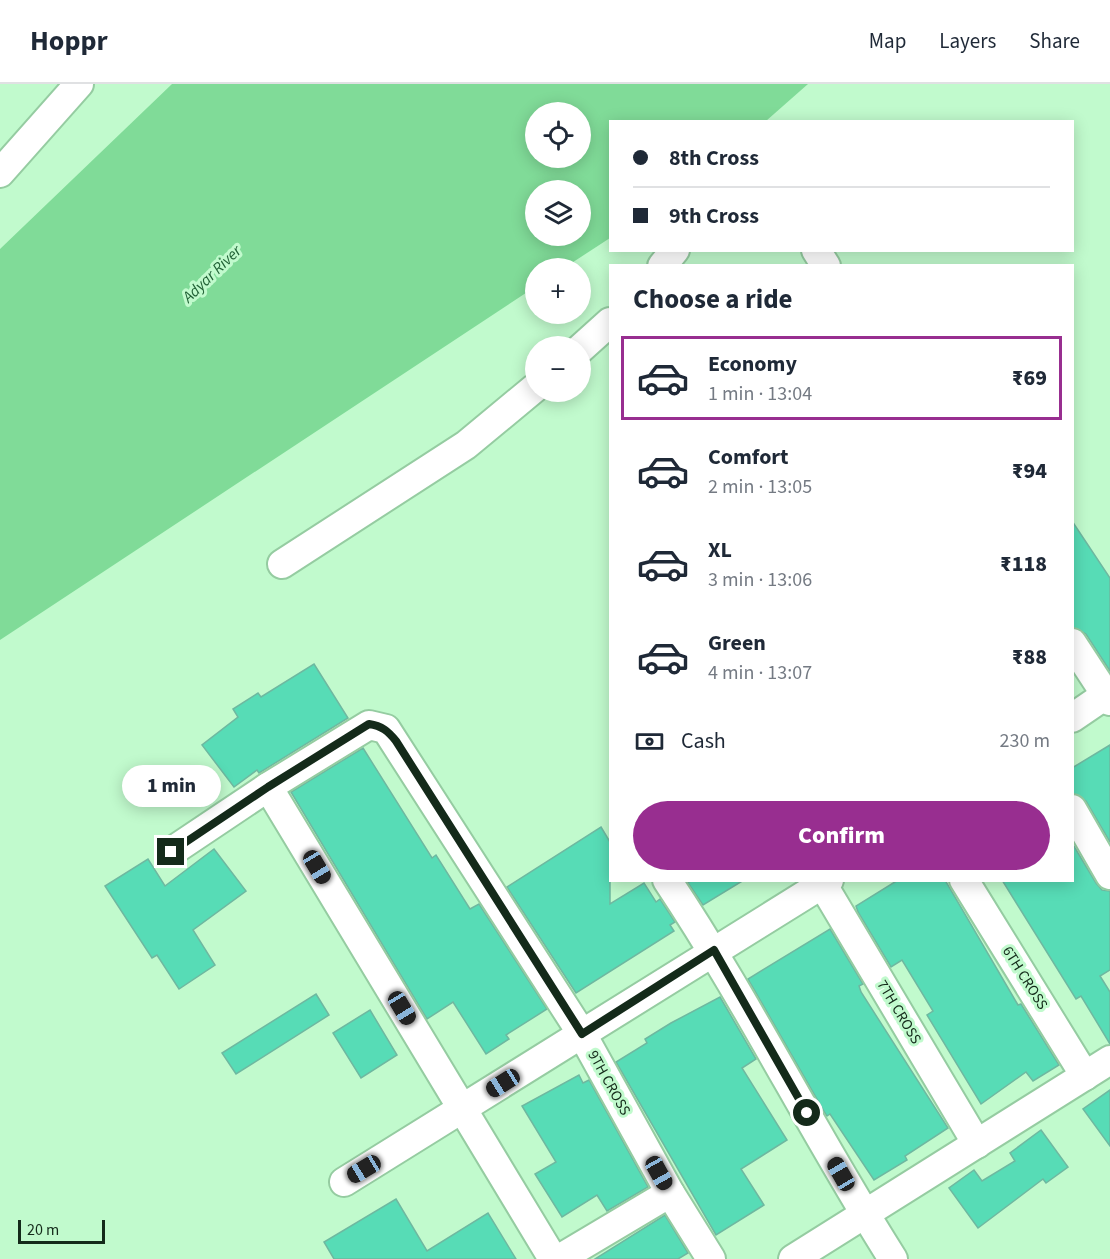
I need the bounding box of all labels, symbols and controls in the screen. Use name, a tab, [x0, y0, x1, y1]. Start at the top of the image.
text: Hoppr	[30, 21, 108, 61]
text: Map	[869, 26, 906, 56]
text: Layers	[939, 26, 996, 56]
text: Share	[1029, 26, 1080, 56]
map controls	[525, 102, 591, 402]
button: locate	[525, 102, 591, 168]
text: 8th Cross	[669, 142, 759, 174]
button: layers	[525, 180, 591, 246]
text: 9th Cross	[669, 200, 759, 232]
water label: Adyar River	[177, 239, 247, 308]
button: +	[525, 258, 591, 324]
text: Choose a ride	[633, 280, 793, 319]
button: −	[525, 336, 591, 402]
text: Economy	[708, 348, 797, 380]
icon: car	[636, 351, 690, 405]
text: ₹69	[1012, 362, 1047, 394]
text: 1 min · 13:04	[708, 380, 812, 408]
text: Comfort	[708, 441, 789, 473]
icon: car	[636, 444, 690, 498]
text: ₹94	[1012, 455, 1047, 487]
text: 2 min · 13:05	[708, 473, 812, 501]
text: XL	[708, 534, 732, 566]
icon: car	[636, 537, 690, 591]
text: ₹118	[1000, 548, 1047, 580]
text: 3 min · 13:06	[708, 566, 812, 594]
text: Green	[708, 627, 766, 659]
icon: car	[636, 630, 690, 684]
text: ₹88	[1012, 641, 1047, 673]
text: 4 min · 13:07	[708, 659, 812, 687]
icon: cash	[633, 725, 666, 758]
text: Cash	[681, 725, 726, 757]
text: 230 m	[1000, 727, 1050, 755]
callout: 1 min	[122, 765, 220, 807]
text: 1 min	[147, 772, 196, 800]
button: Confirm	[633, 801, 1050, 870]
route end	[157, 838, 184, 865]
car	[300, 847, 334, 887]
street label: 6TH CROSS	[997, 942, 1053, 1014]
street label: 7TH CROSS	[872, 976, 926, 1048]
car	[385, 988, 419, 1028]
street label: 9TH CROSS	[583, 1047, 635, 1119]
car	[483, 1066, 523, 1100]
route start	[793, 1099, 820, 1126]
car	[344, 1152, 384, 1186]
car	[642, 1153, 676, 1193]
car	[824, 1154, 858, 1194]
scale bar	[18, 1217, 105, 1244]
text: 20 m	[27, 1219, 59, 1241]

